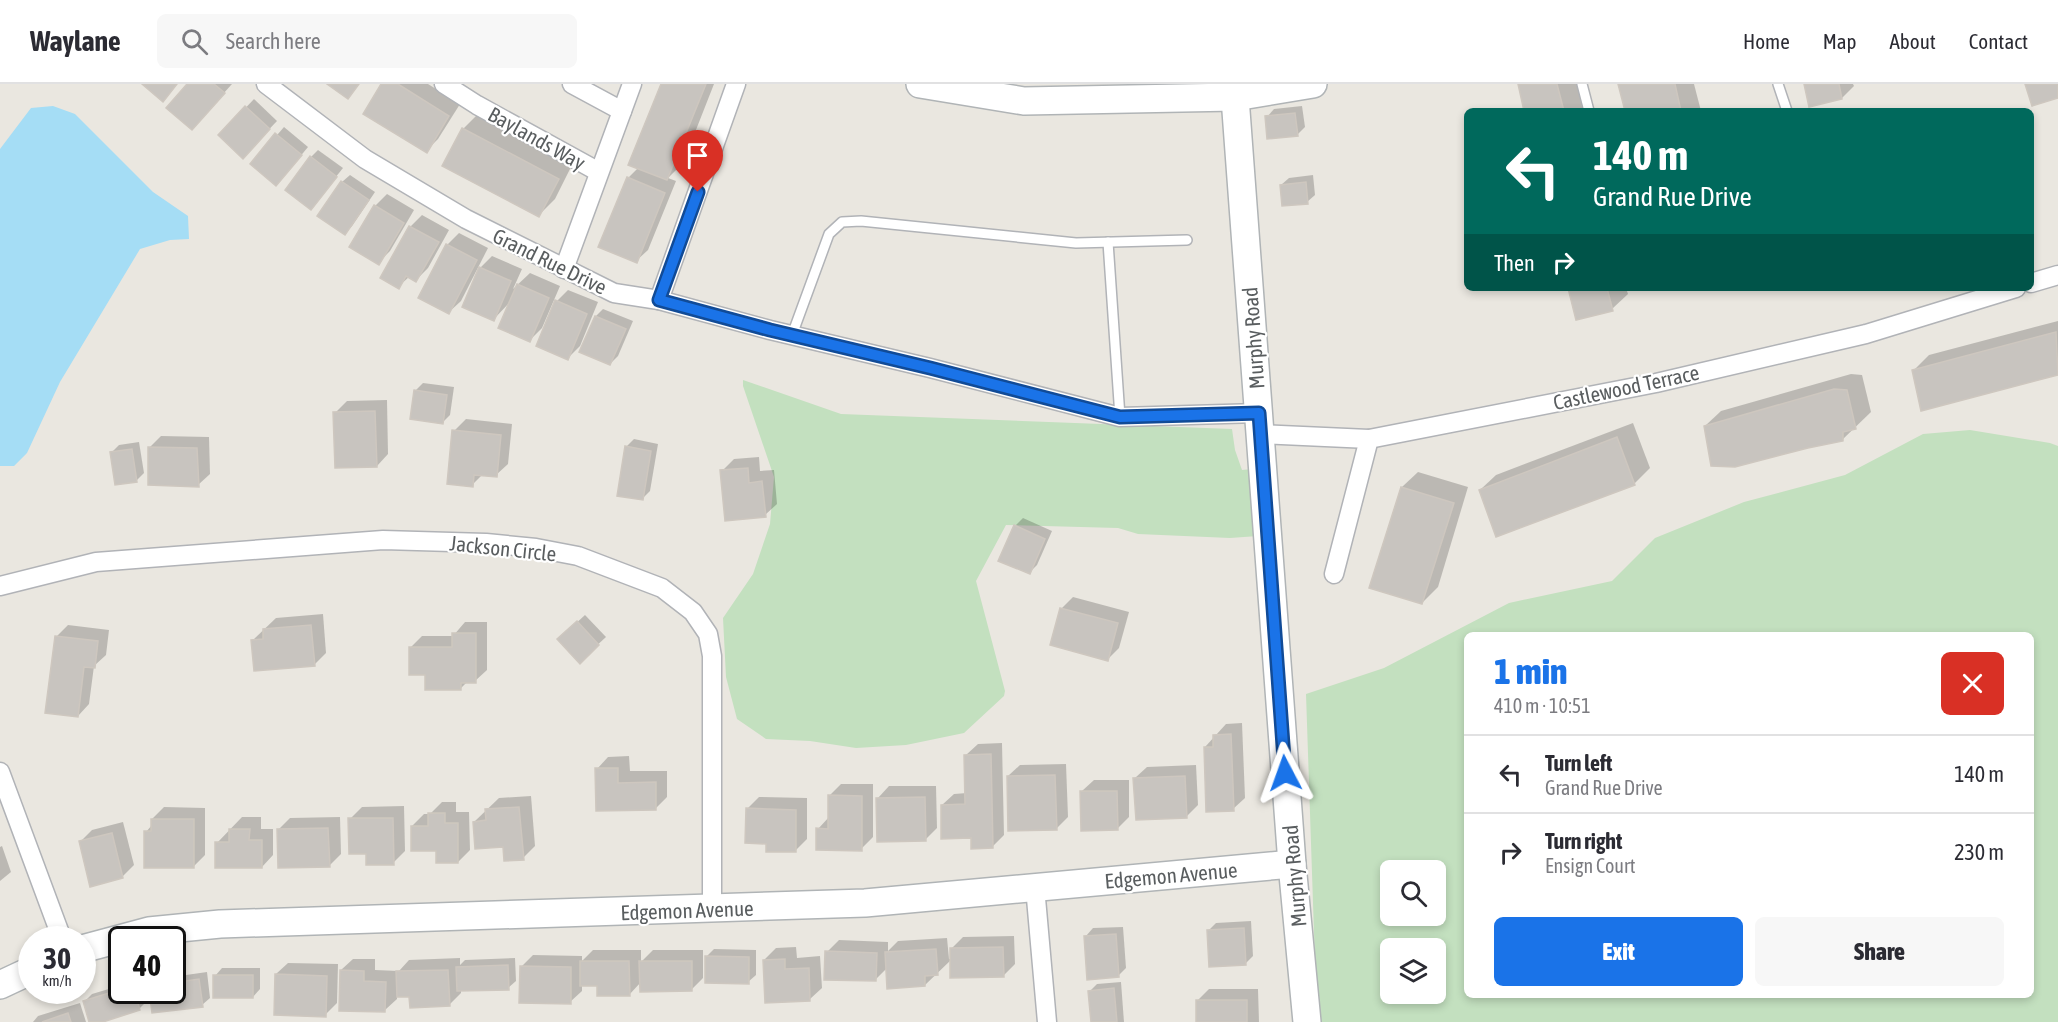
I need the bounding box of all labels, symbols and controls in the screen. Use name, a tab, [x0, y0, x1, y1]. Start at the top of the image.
search box	[157, 14, 577, 68]
text: Waylane	[30, 25, 121, 57]
icon: search	[178, 25, 211, 58]
text: Search here	[226, 28, 321, 54]
text: Home	[1743, 29, 1790, 53]
text: Map	[1823, 29, 1857, 53]
text: About	[1890, 29, 1936, 53]
text: Contact	[1969, 29, 2028, 53]
street label: Baylands Way	[484, 102, 590, 175]
pin	[672, 130, 723, 192]
text: 140 m	[1593, 131, 1688, 179]
icon: left	[1494, 132, 1572, 210]
icon: arrive	[681, 139, 714, 172]
text: Grand Rue Drive	[1593, 181, 1752, 212]
street label: Grand Rue Drive	[489, 223, 611, 299]
icon: right	[1547, 246, 1580, 279]
text: Then	[1494, 250, 1535, 276]
street label: Murphy Road	[1237, 286, 1269, 390]
street label: Castlewood Terrace	[1551, 360, 1701, 414]
street label: Jackson Circle	[449, 530, 557, 566]
text: 1 min	[1494, 650, 1568, 692]
button: close	[1941, 652, 2004, 715]
text: 410 m · 10:51	[1494, 694, 1591, 717]
position arrow	[1253, 741, 1317, 805]
text: Turn left	[1545, 750, 1612, 776]
icon: left	[1494, 758, 1527, 791]
text: 140 m	[1954, 761, 2004, 787]
text: Grand Rue Drive	[1545, 776, 1663, 799]
street label: Murphy Road	[1278, 824, 1310, 928]
text: Turn right	[1545, 828, 1622, 854]
icon: right	[1494, 836, 1527, 869]
text: 230 m	[1954, 839, 2004, 865]
text: Ensign Court	[1545, 854, 1635, 877]
street label: Edgemon Avenue	[1104, 857, 1238, 893]
map controls	[1380, 860, 1446, 1004]
button: search	[1380, 860, 1446, 926]
street label: Edgemon Avenue	[620, 896, 754, 924]
button: Exit	[1494, 917, 1743, 986]
button: Share	[1755, 917, 2004, 986]
speed limit sign: 40	[108, 926, 186, 1004]
button: layers	[1380, 938, 1446, 1004]
text: 30	[43, 941, 71, 975]
text: km/h	[42, 972, 72, 989]

